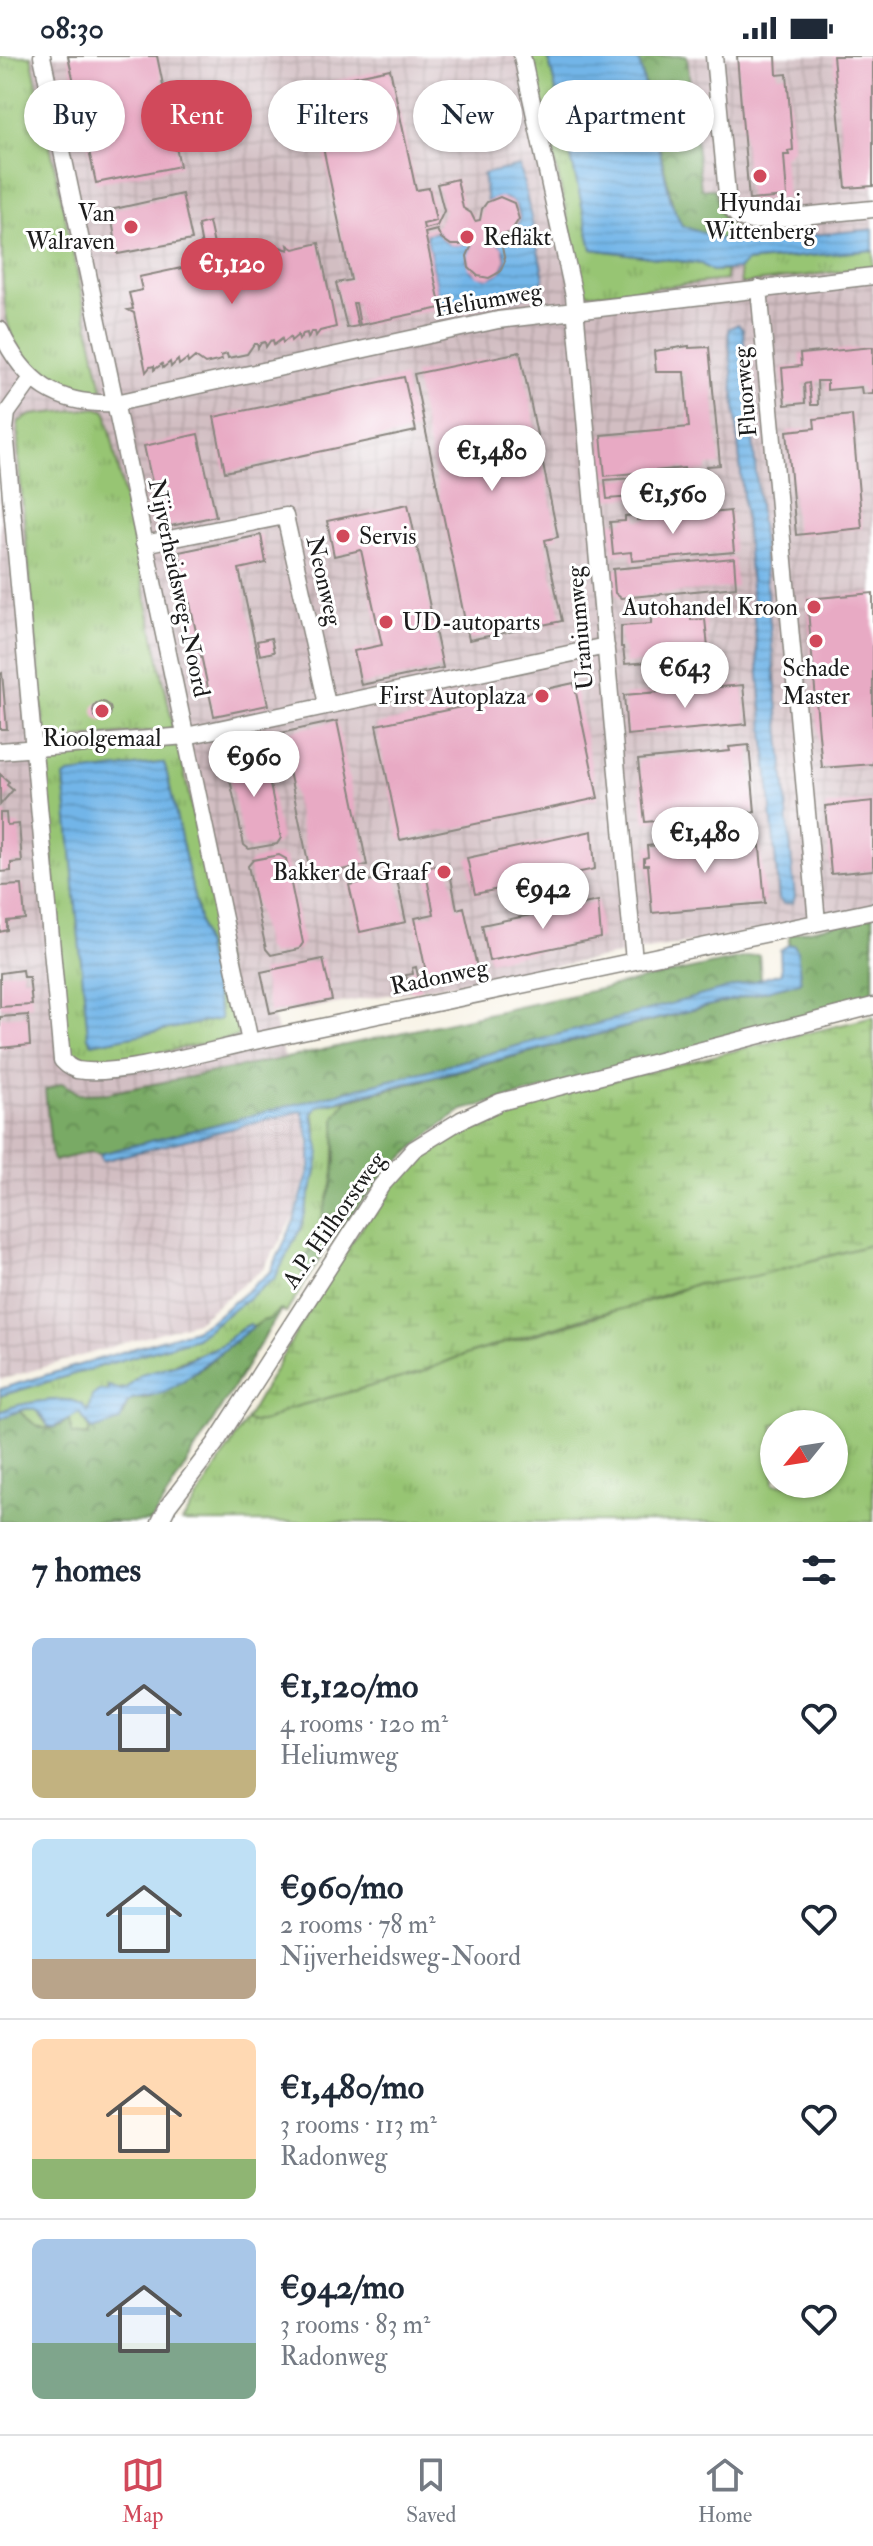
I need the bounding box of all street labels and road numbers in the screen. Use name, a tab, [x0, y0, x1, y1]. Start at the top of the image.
street label: Heliumweg	[432, 275, 546, 325]
street label: Fluorweg	[726, 344, 764, 438]
street label: Nijverheidsweg-Noord	[141, 476, 217, 700]
street label: Neonweg	[299, 533, 350, 630]
street label: Uraniumweg	[559, 564, 601, 691]
street label: Radonweg	[387, 951, 492, 1002]
street label: A.P. Hilhorstweg	[275, 1145, 393, 1295]

